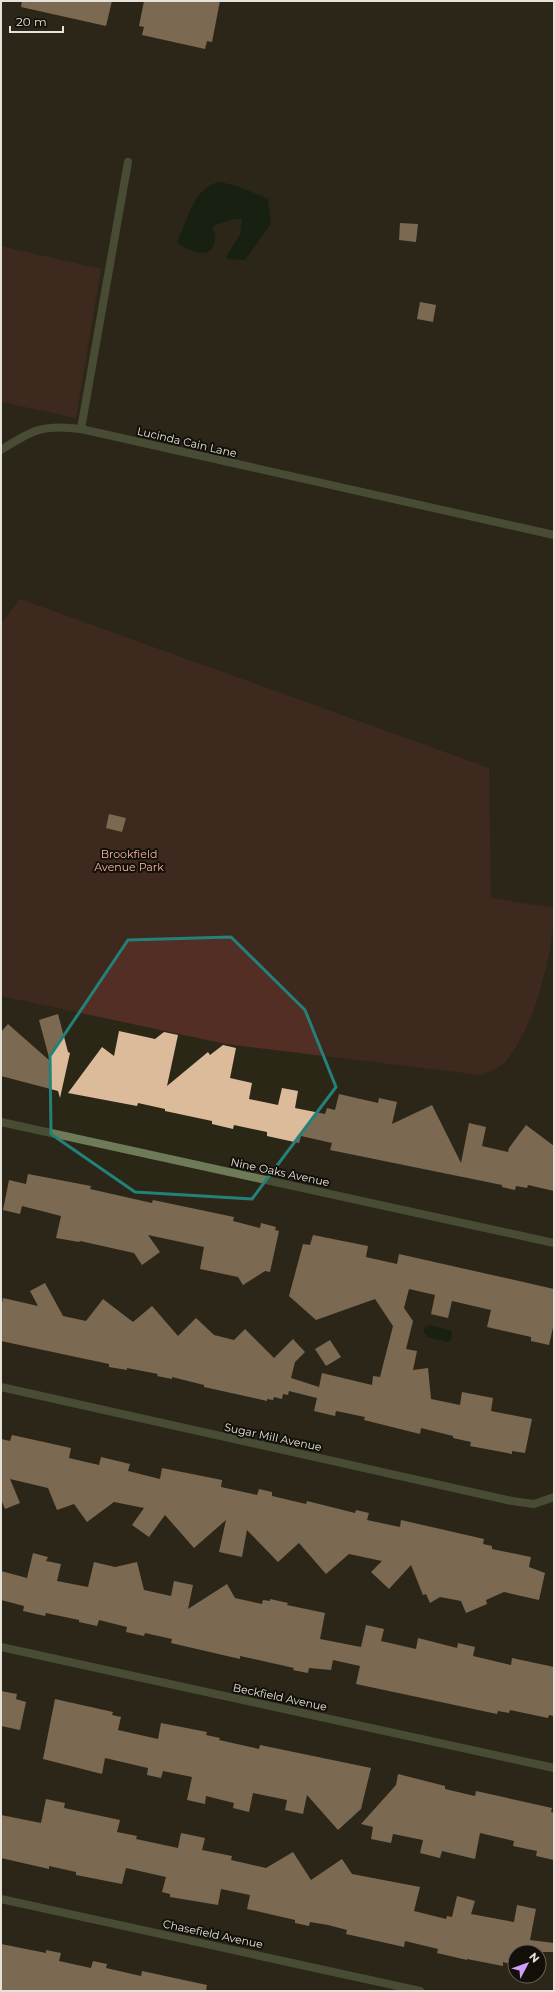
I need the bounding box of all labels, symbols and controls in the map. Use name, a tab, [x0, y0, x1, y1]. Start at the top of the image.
scale bar	[10, 8, 63, 34]
text: 20 m	[16, 14, 47, 29]
street label: Lucinda Cain Lane	[136, 424, 238, 460]
park label: Brookfield Avenue Park	[94, 847, 164, 874]
street label: Nine Oaks Avenue	[229, 1155, 331, 1189]
street label: Sugar Mill Avenue	[223, 1420, 323, 1454]
street label: Beckfield Avenue	[232, 1680, 329, 1714]
street label: Chasefield Avenue	[162, 1917, 265, 1952]
north arrow	[507, 1944, 547, 1984]
text: N	[526, 1949, 543, 1965]

